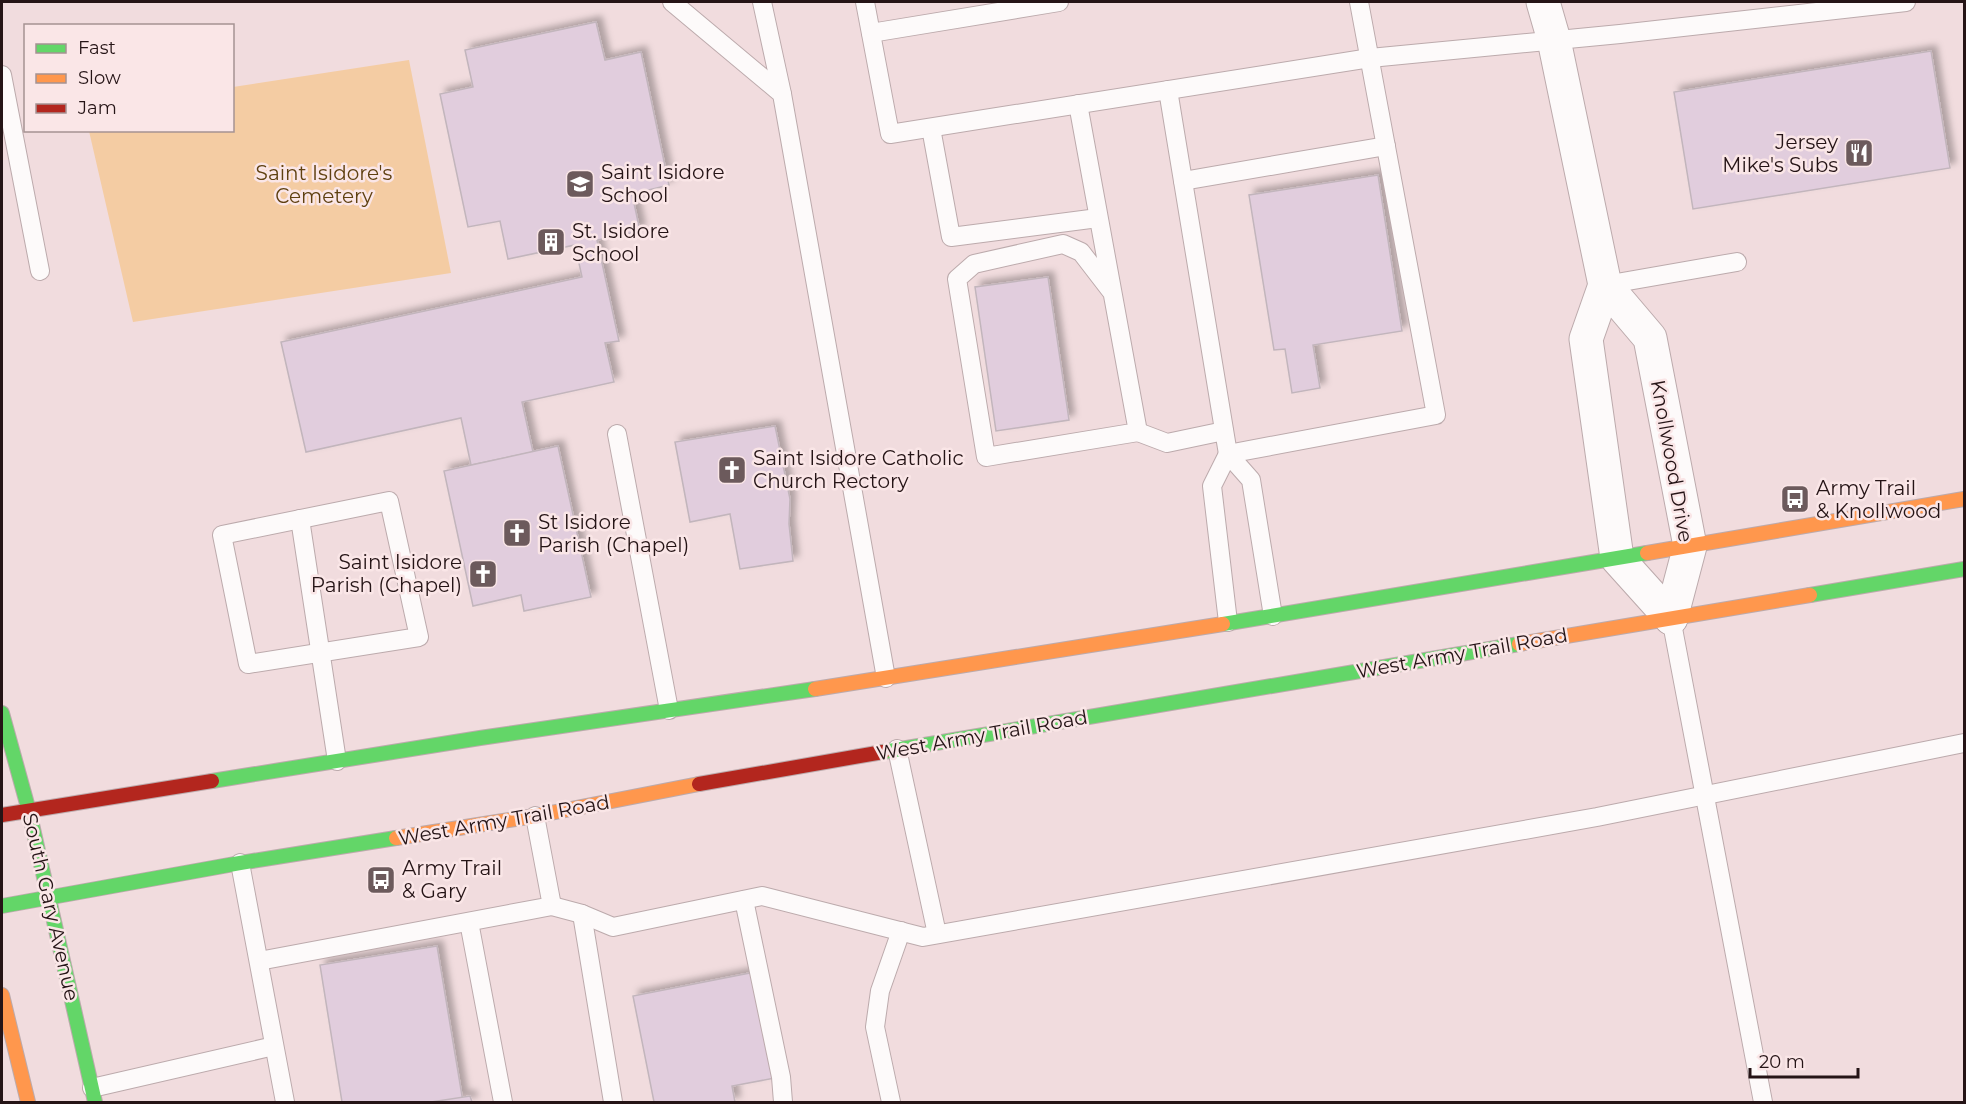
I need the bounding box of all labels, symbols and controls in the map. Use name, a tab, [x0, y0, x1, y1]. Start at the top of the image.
legend	[24, 24, 234, 132]
text: Fast	[78, 37, 116, 59]
text: Slow	[78, 67, 121, 89]
text: Jam	[77, 97, 117, 119]
place label: Jersey Mike's Subs	[1722, 130, 1838, 177]
restaurant icon: Jersey Mike's Subs	[1843, 137, 1875, 169]
place label: Saint Isidore School	[601, 160, 725, 207]
park label: Saint Isidore's Cemetery	[256, 161, 393, 208]
school or university icon: Saint Isidore School	[564, 168, 596, 200]
place label: St. Isidore School	[572, 219, 669, 266]
building icon: St. Isidore School	[535, 226, 567, 258]
street label: Knollwood Drive	[1646, 378, 1698, 544]
place label: Saint Isidore Catholic Church Rectory	[753, 446, 964, 493]
church icon: Saint Isidore Catholic Church Rectory	[716, 454, 748, 486]
place label: Army Trail & Knollwood	[1816, 476, 1941, 523]
bus stop icon: Army Trail & Knollwood	[1779, 483, 1811, 515]
place label: St Isidore Parish (Chapel)	[538, 510, 689, 557]
church icon: St Isidore Parish (Chapel)	[501, 517, 533, 549]
place label: Saint Isidore Parish (Chapel)	[311, 550, 462, 597]
church icon: Saint Isidore Parish (Chapel)	[467, 558, 499, 590]
street label: West Army Trail Road	[1355, 623, 1569, 683]
street label: West Army Trail Road	[875, 705, 1089, 765]
street label: West Army Trail Road	[397, 790, 611, 850]
street label: South Gary Avenue	[18, 811, 84, 1003]
place label: Army Trail & Gary	[402, 856, 502, 903]
bus stop icon: Army Trail & Gary	[365, 864, 397, 896]
scale bar	[1750, 1041, 1858, 1079]
text: 20 m	[1759, 1051, 1805, 1073]

